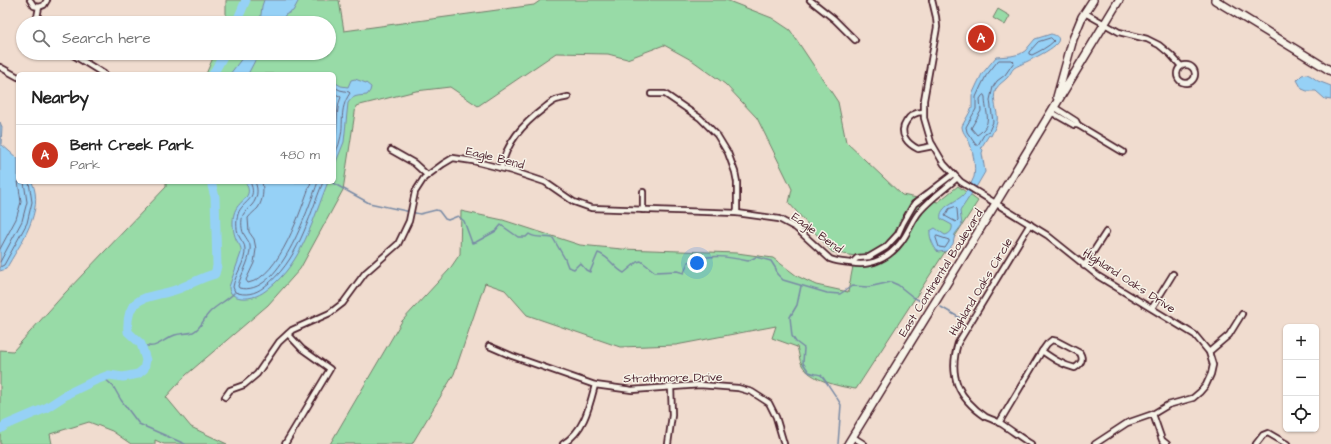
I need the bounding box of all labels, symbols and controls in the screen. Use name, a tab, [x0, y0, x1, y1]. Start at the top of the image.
search box	[16, 16, 336, 60]
pin: A	[968, 23, 994, 53]
icon: search	[30, 27, 52, 49]
text: Search here	[62, 28, 151, 49]
text: Nearby	[32, 86, 89, 110]
text: Bent Creek Park	[70, 135, 193, 156]
street label: Eagle Bend	[464, 143, 526, 174]
text: A	[41, 146, 49, 164]
text: 480 m	[279, 146, 320, 164]
text: Park	[70, 156, 100, 174]
street label: East Continental Boulevard	[895, 206, 987, 340]
street label: Eagle Bend	[787, 209, 846, 258]
street label: Highland Oaks Circle	[945, 234, 1018, 340]
street label: Highland Oaks Drive	[1079, 245, 1179, 319]
your location	[687, 253, 707, 273]
map controls	[1283, 324, 1319, 432]
button: +	[1283, 324, 1319, 360]
button: −	[1283, 360, 1319, 396]
street label: Strathmore Drive	[623, 369, 723, 387]
button: locate	[1283, 396, 1319, 432]

